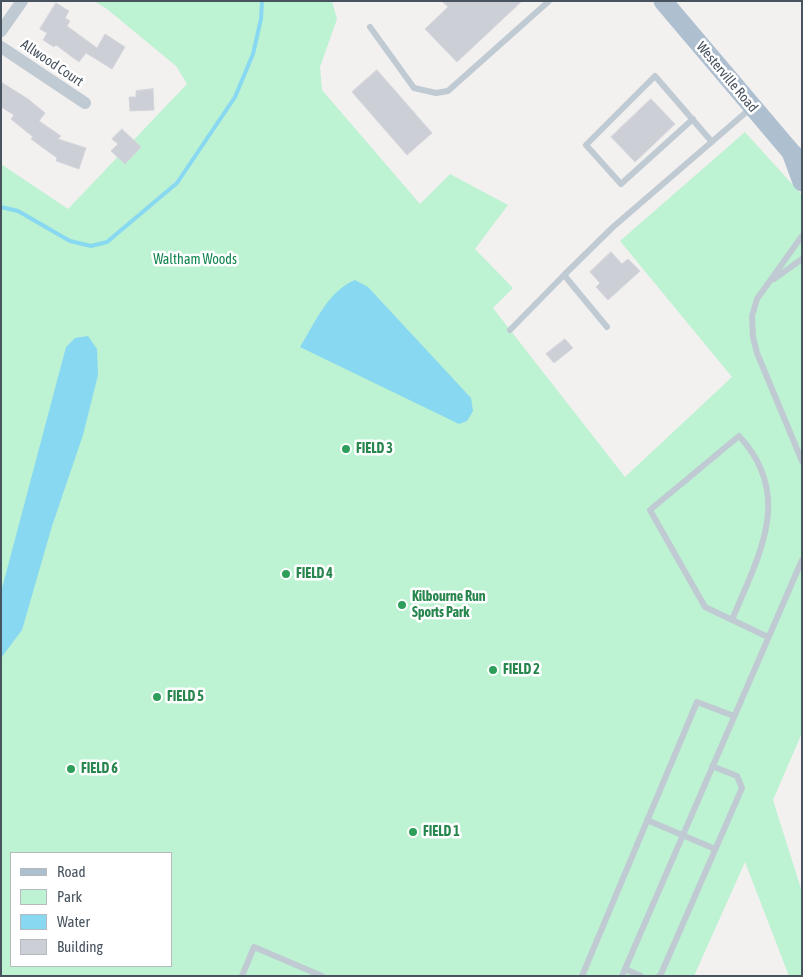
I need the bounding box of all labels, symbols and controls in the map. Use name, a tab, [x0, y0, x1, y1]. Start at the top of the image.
street label: Allwood Court	[18, 36, 86, 90]
street label: Westerville Road	[693, 38, 761, 116]
park label: Waltham Woods	[153, 252, 237, 268]
place label: FIELD 3	[356, 441, 393, 457]
marker: FIELD 3	[340, 443, 352, 455]
place label: FIELD 4	[296, 566, 333, 582]
marker: FIELD 4	[280, 568, 292, 580]
place label: Kilbourne Run Sports Park	[412, 589, 486, 622]
marker: Kilbourne Run Sports Park	[396, 599, 408, 611]
place label: FIELD 2	[503, 662, 540, 678]
marker: FIELD 2	[487, 664, 499, 676]
place label: FIELD 5	[167, 689, 204, 705]
marker: FIELD 5	[151, 691, 163, 703]
place label: FIELD 6	[81, 761, 118, 777]
marker: FIELD 6	[65, 763, 77, 775]
place label: FIELD 1	[423, 824, 460, 840]
marker: FIELD 1	[407, 826, 419, 838]
legend	[10, 852, 172, 967]
text: Road	[57, 863, 86, 880]
text: Park	[57, 888, 82, 905]
text: Water	[57, 913, 90, 930]
text: Building	[57, 938, 103, 955]

